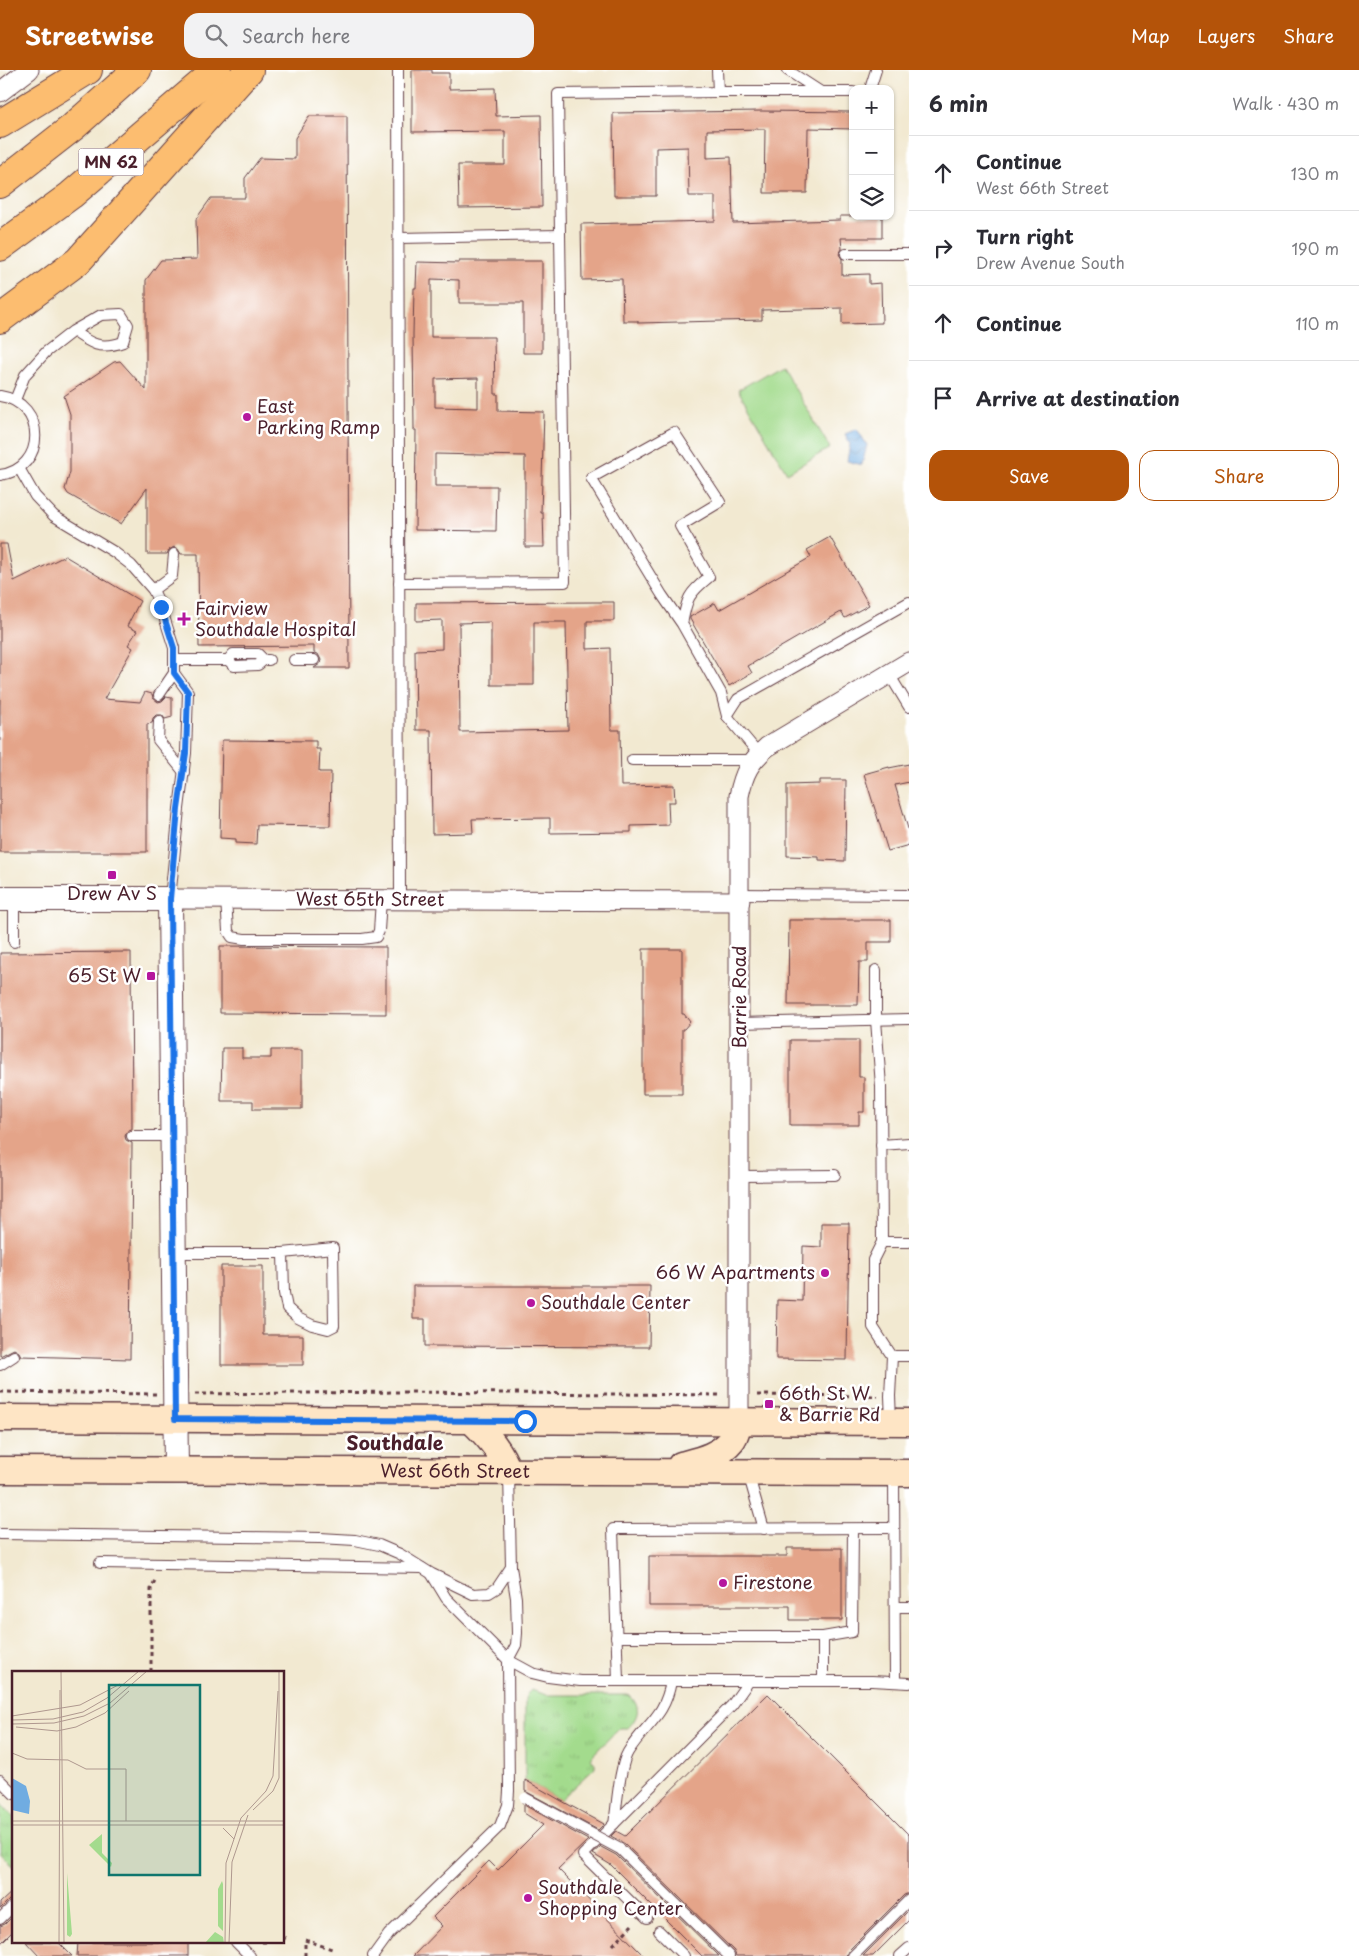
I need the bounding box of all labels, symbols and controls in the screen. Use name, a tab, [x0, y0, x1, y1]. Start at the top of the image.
search box	[184, 13, 534, 58]
text: Streetwise	[25, 17, 154, 53]
icon: search	[202, 21, 230, 49]
text: Search here	[242, 21, 350, 49]
text: Map	[1131, 22, 1170, 49]
text: Layers	[1198, 22, 1255, 49]
text: Share	[1283, 22, 1334, 49]
map controls	[849, 85, 894, 220]
button: +	[849, 85, 894, 130]
text: 6 min	[929, 87, 988, 119]
text: Walk · 430 m	[1232, 91, 1339, 115]
button: −	[849, 130, 894, 175]
text: Continue	[976, 147, 1062, 175]
road number: MN 62	[78, 148, 144, 175]
icon: ahead	[929, 159, 957, 187]
text: 130 m	[1291, 161, 1339, 185]
button: layers	[849, 175, 894, 220]
text: West 66th Street	[976, 175, 1109, 199]
text: Turn right	[976, 222, 1074, 250]
icon: right	[929, 234, 957, 262]
text: 190 m	[1291, 236, 1339, 260]
text: Drew Avenue South	[976, 250, 1125, 274]
icon: ahead	[929, 309, 957, 337]
text: Continue	[976, 309, 1062, 337]
text: 110 m	[1296, 311, 1339, 335]
icon: arrive	[929, 384, 957, 412]
text: Arrive at destination	[976, 384, 1180, 412]
place label: East Parking Ramp	[257, 392, 380, 440]
marker: East Parking Ramp	[241, 411, 253, 423]
button: Save	[929, 450, 1129, 501]
button: Share	[1139, 450, 1339, 501]
place label: Fairview Southdale Hospital	[195, 594, 356, 642]
route end	[150, 596, 173, 619]
marker: Fairview Southdale Hospital	[177, 612, 191, 626]
marker: Drew Av S	[106, 869, 118, 881]
place label: Drew Av S	[67, 879, 157, 906]
street label: West 65th Street	[296, 884, 444, 912]
street label: Barrie Road	[725, 946, 752, 1048]
place label: 65 St W	[68, 961, 141, 988]
marker: 65 St W	[145, 970, 157, 982]
place label: 66 W Apartments	[656, 1258, 815, 1285]
marker: 66 W Apartments	[819, 1267, 831, 1279]
place label: Southdale Center	[541, 1288, 691, 1315]
marker: Southdale Center	[525, 1297, 537, 1309]
place label: 66th St W & Barrie Rd	[779, 1379, 880, 1427]
marker: 66th St W & Barrie Rd	[763, 1398, 775, 1410]
route start	[514, 1410, 537, 1433]
district label: Southdale	[347, 1428, 444, 1456]
street label: West 66th Street	[380, 1456, 530, 1484]
place label: Firestone	[733, 1568, 813, 1595]
marker: Firestone	[717, 1577, 729, 1589]
inset map	[12, 1671, 285, 1944]
place label: Southdale Shopping Center	[538, 1873, 683, 1921]
marker: Southdale Shopping Center	[522, 1892, 534, 1904]

